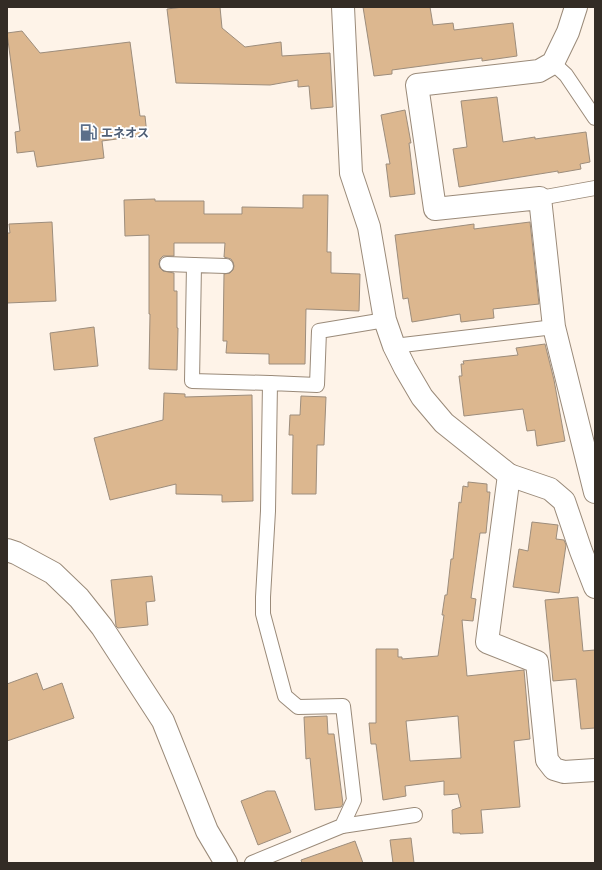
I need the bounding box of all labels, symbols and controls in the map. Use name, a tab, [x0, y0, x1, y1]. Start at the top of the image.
fuel station icon: エネオス	[78, 123, 98, 143]
place label: エネオス	[101, 126, 149, 140]

